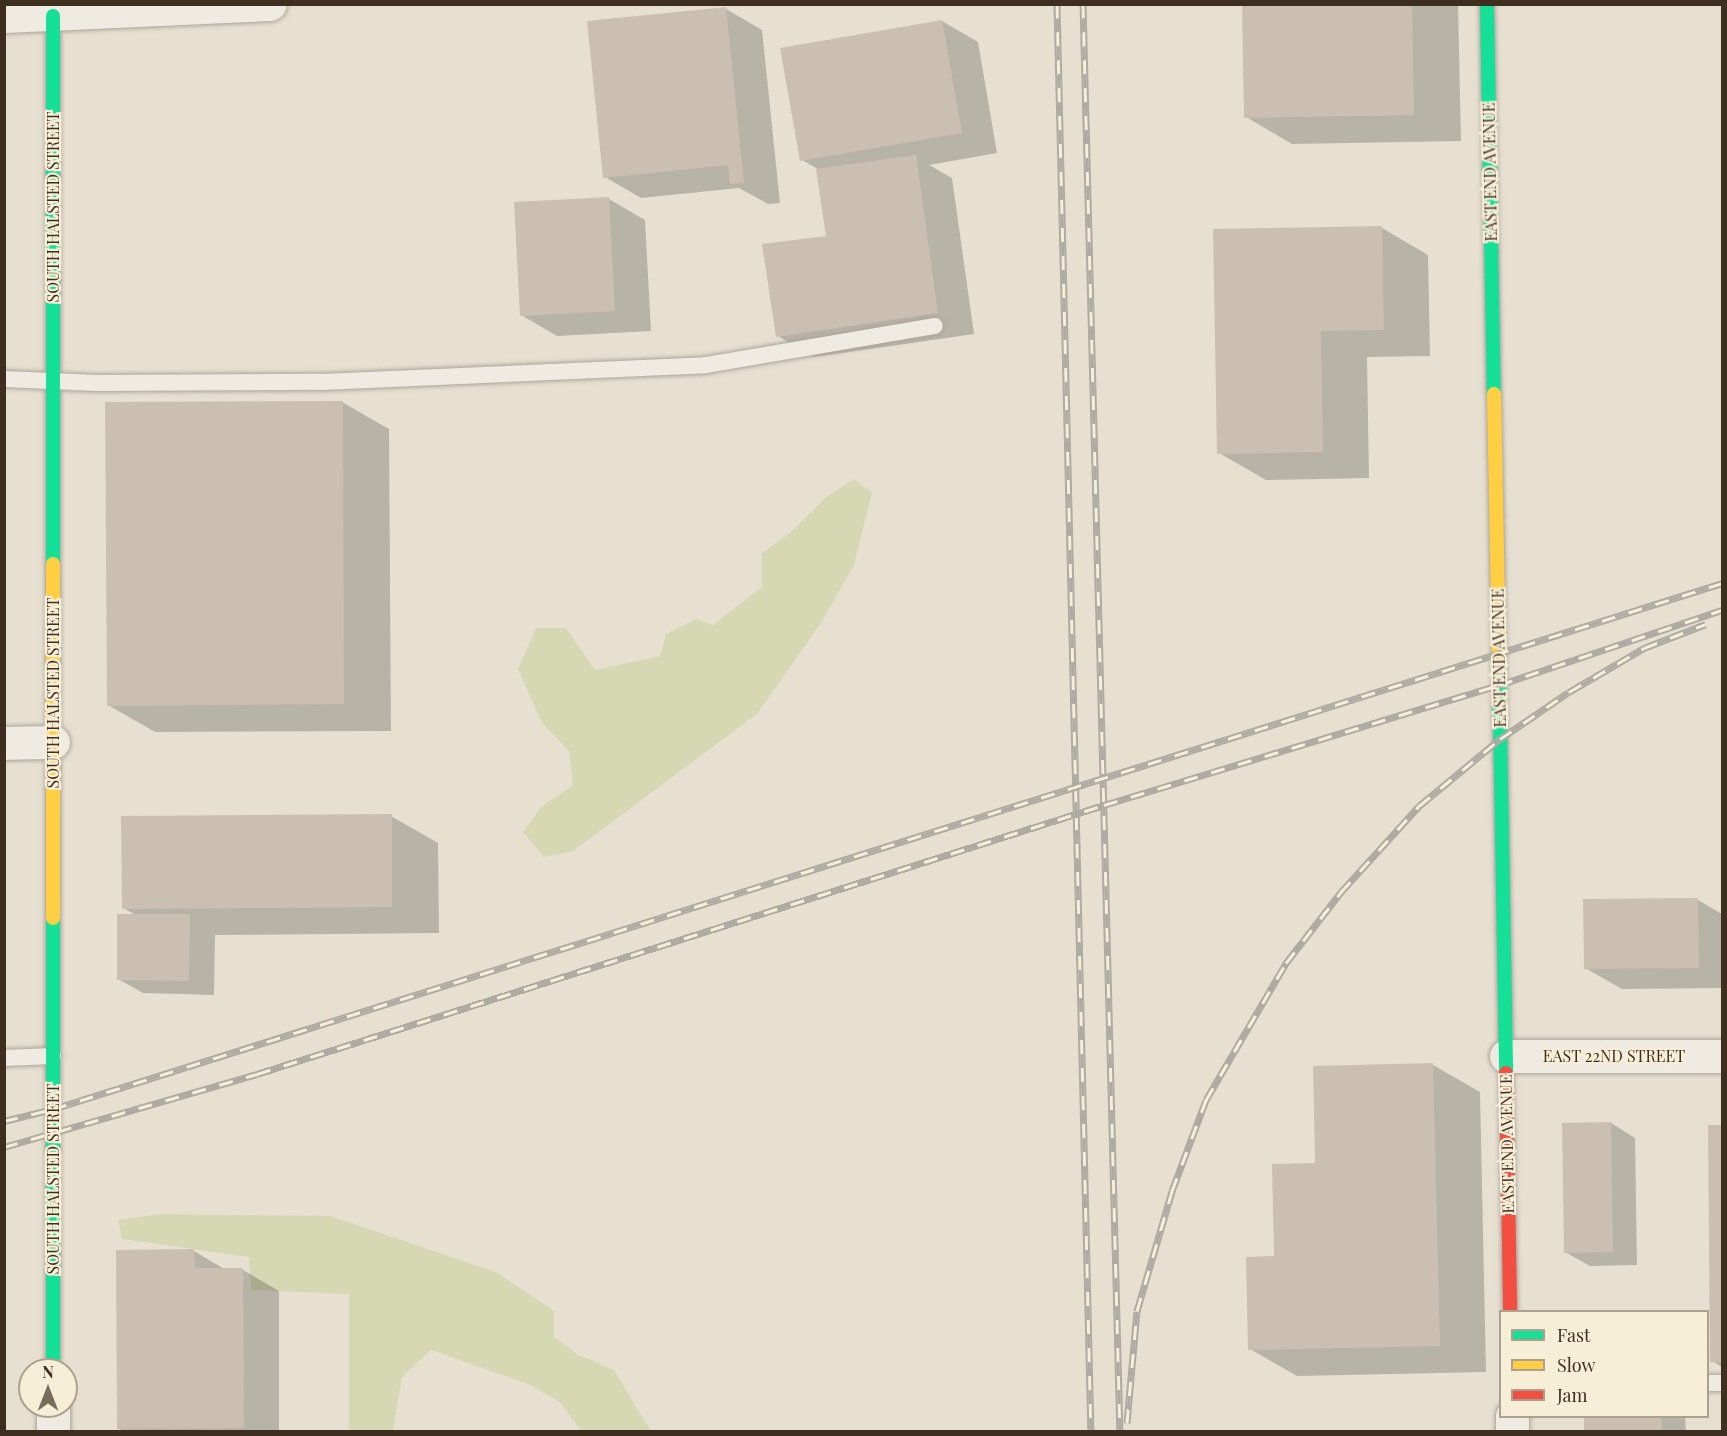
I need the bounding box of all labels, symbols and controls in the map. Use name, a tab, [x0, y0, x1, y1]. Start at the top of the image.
street label: EAST END AVENUE	[1479, 102, 1501, 242]
street label: SOUTH HALSTED STREET	[43, 112, 63, 302]
street label: EAST END AVENUE	[1488, 588, 1510, 728]
street label: SOUTH HALSTED STREET	[43, 598, 63, 788]
street label: EAST 22ND STREET	[1543, 1046, 1685, 1066]
street label: EAST END AVENUE	[1496, 1074, 1518, 1214]
street label: SOUTH HALSTED STREET	[43, 1084, 63, 1274]
legend	[1499, 1310, 1709, 1418]
text: Fast	[1557, 1323, 1590, 1347]
text: Slow	[1557, 1353, 1595, 1377]
north arrow	[18, 1358, 78, 1418]
text: N	[42, 1361, 54, 1382]
text: Jam	[1557, 1383, 1587, 1407]

